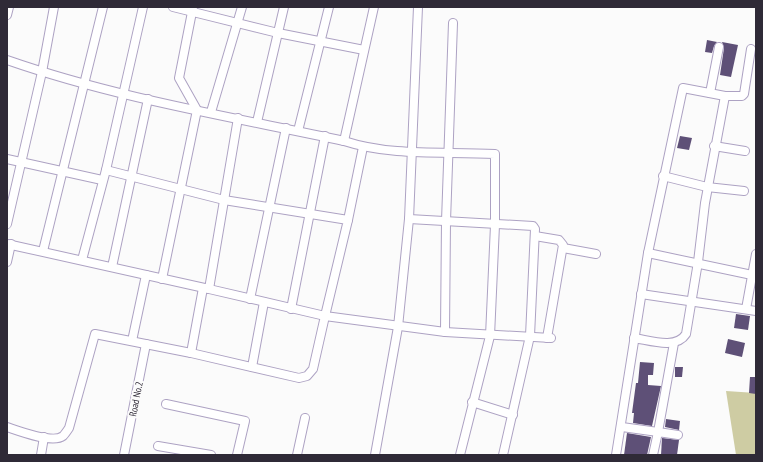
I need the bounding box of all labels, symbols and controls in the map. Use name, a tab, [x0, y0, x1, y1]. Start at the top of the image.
street label: Road No.2	[126, 381, 146, 417]

